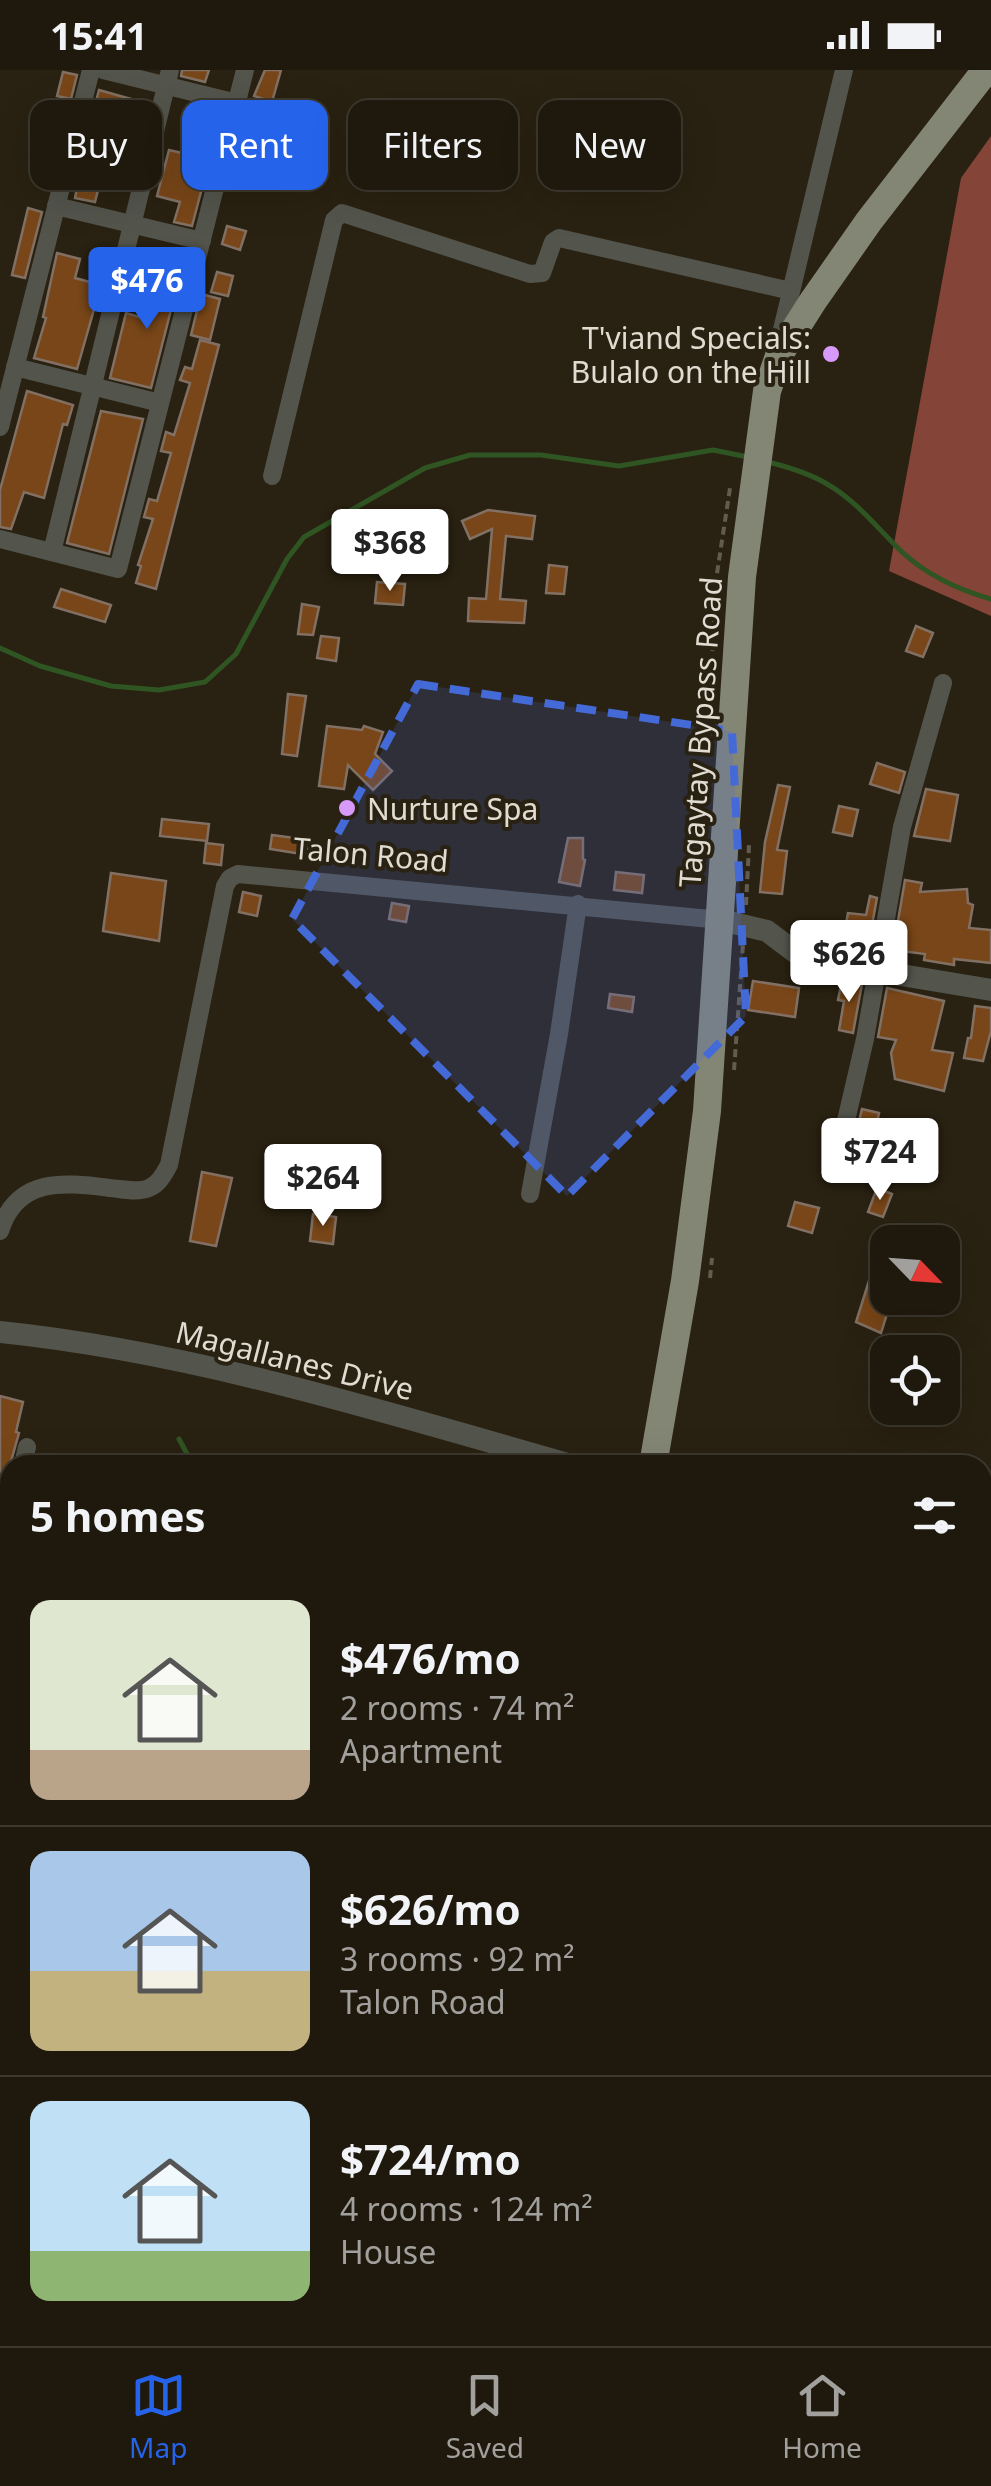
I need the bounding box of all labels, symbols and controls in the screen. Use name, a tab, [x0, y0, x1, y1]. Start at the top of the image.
text: 15:41	[50, 9, 148, 61]
chip: Buy	[30, 100, 162, 190]
chip: Rent	[182, 100, 328, 190]
chip: Filters	[348, 100, 518, 190]
chip: New	[538, 100, 681, 190]
pin: $476	[88, 247, 206, 332]
text: $476	[110, 258, 184, 301]
place label: T'viand Specials: Bulalo on the Hill	[571, 317, 811, 392]
marker: T'viand Specials: Bulalo on the Hill	[820, 343, 842, 365]
pin: $368	[331, 509, 449, 594]
text: $368	[353, 520, 427, 563]
street label: Tagaytay Bypass Road	[669, 575, 731, 889]
place label: Nurture Spa	[367, 788, 538, 829]
marker: Nurture Spa	[336, 797, 358, 819]
street label: Talon Road	[292, 827, 450, 881]
pin: $626	[790, 920, 908, 1005]
text: $626	[812, 931, 886, 974]
pin: $724	[821, 1118, 939, 1203]
text: $724	[843, 1129, 917, 1172]
pin: $264	[264, 1144, 382, 1229]
text: $264	[286, 1155, 360, 1198]
north arrow	[870, 1225, 960, 1315]
map controls	[870, 1225, 960, 1425]
street label: Magallanes Drive	[172, 1311, 418, 1409]
button: locate	[870, 1335, 960, 1425]
text: 5 homes	[30, 1487, 206, 1544]
icon: filters	[907, 1488, 962, 1543]
text: $476/mo	[340, 1629, 521, 1686]
icon: home	[110, 1640, 230, 1760]
text: 2 rooms · 74 m²	[340, 1686, 574, 1729]
text: Apartment	[340, 1729, 502, 1772]
text: $626/mo	[340, 1880, 521, 1937]
icon: home	[110, 1891, 230, 2011]
text: 3 rooms · 92 m²	[340, 1937, 574, 1980]
text: Talon Road	[340, 1980, 506, 2023]
text: $724/mo	[340, 2130, 521, 2187]
icon: home	[110, 2141, 230, 2261]
text: 4 rooms · 124 m²	[340, 2187, 593, 2230]
text: House	[340, 2230, 436, 2273]
tab: Map	[129, 2368, 187, 2466]
tab: Saved	[446, 2368, 524, 2466]
tab: Home	[782, 2368, 862, 2466]

